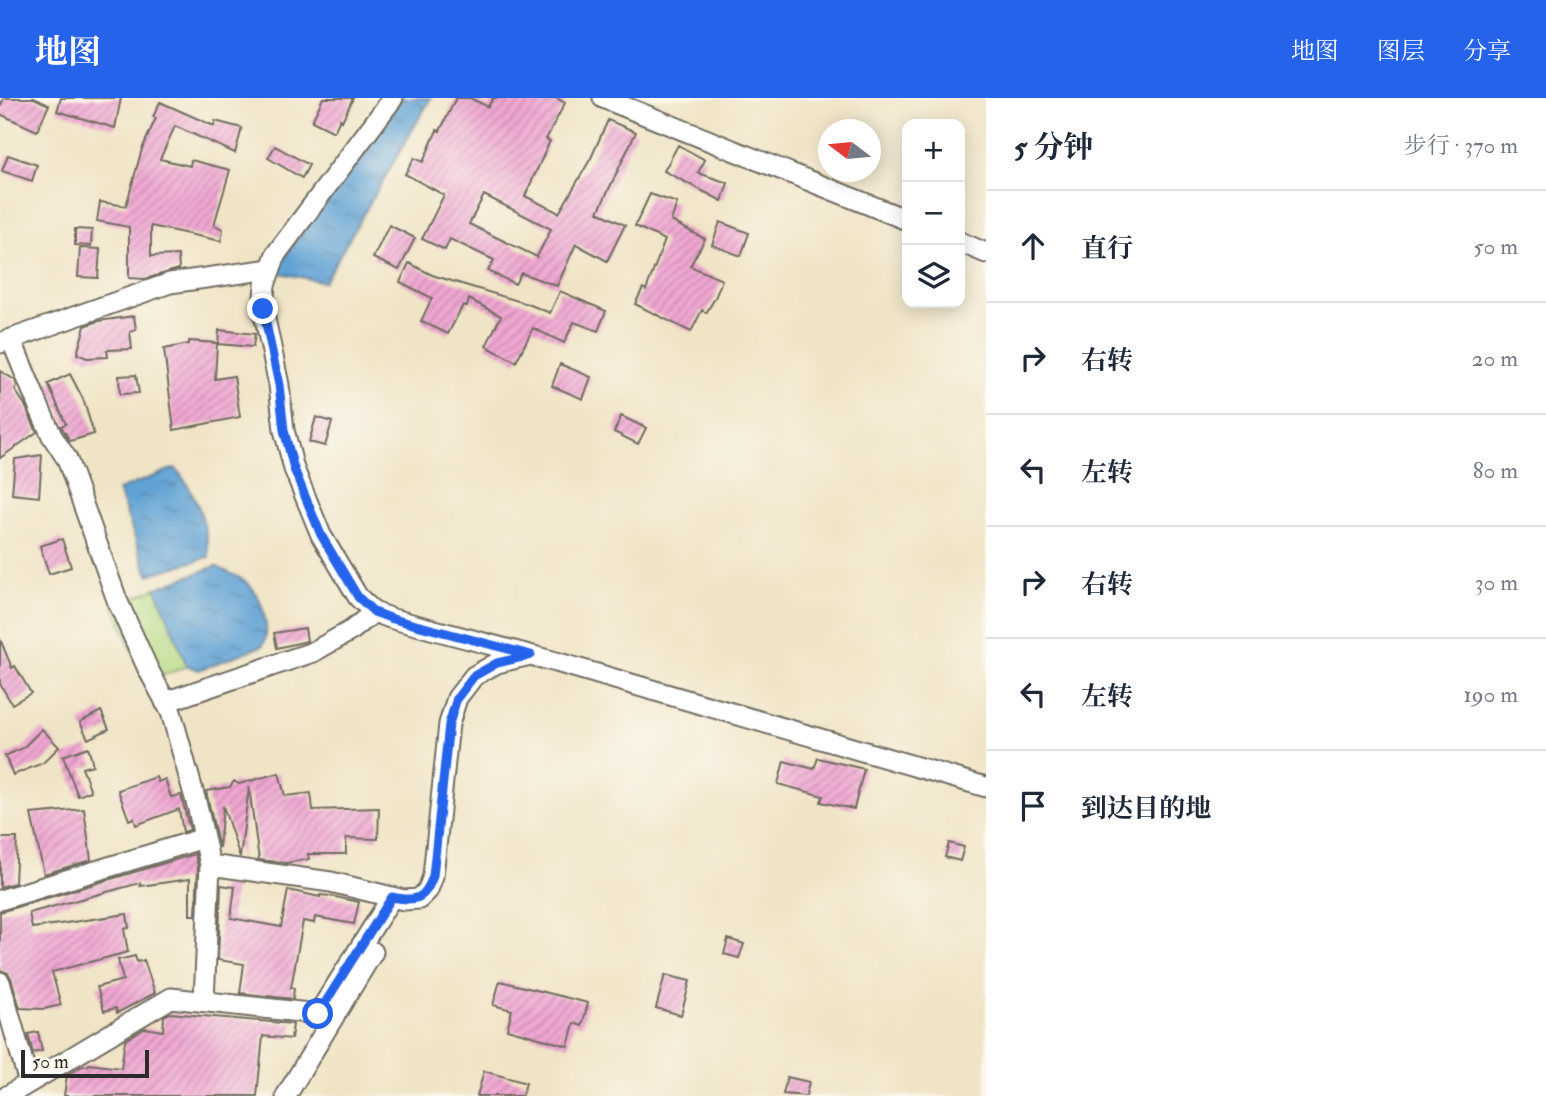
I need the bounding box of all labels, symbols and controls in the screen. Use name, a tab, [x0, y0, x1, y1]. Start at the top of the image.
text: 地图	[35, 32, 101, 73]
text: 地图	[1291, 36, 1339, 67]
text: 图层	[1377, 36, 1425, 67]
text: 分享	[1463, 36, 1511, 67]
north arrow	[818, 119, 881, 182]
map controls	[902, 119, 965, 308]
button: +	[902, 119, 965, 182]
text: 5 分钟	[1014, 129, 1094, 166]
text: 步行 · 370 m	[1404, 131, 1518, 160]
button: −	[902, 182, 965, 245]
icon: ahead	[1014, 227, 1052, 265]
text: 50 m	[1474, 232, 1518, 261]
text: 直行	[1081, 233, 1133, 265]
button: layers	[902, 245, 965, 308]
route end	[247, 293, 278, 324]
icon: right	[1014, 339, 1052, 377]
text: 20 m	[1472, 344, 1518, 373]
text: 右转	[1081, 345, 1133, 377]
icon: left	[1014, 451, 1052, 489]
text: 80 m	[1473, 456, 1518, 485]
text: 左转	[1081, 457, 1133, 489]
icon: right	[1014, 563, 1052, 601]
text: 30 m	[1475, 568, 1518, 597]
text: 右转	[1081, 569, 1133, 601]
icon: left	[1014, 675, 1052, 713]
text: 190 m	[1464, 680, 1518, 709]
text: 左转	[1081, 681, 1133, 713]
icon: arrive	[1014, 787, 1052, 825]
text: 到达目的地	[1081, 793, 1211, 825]
route start	[302, 998, 333, 1029]
scale bar	[21, 1047, 149, 1079]
text: 50 m	[32, 1050, 69, 1074]

